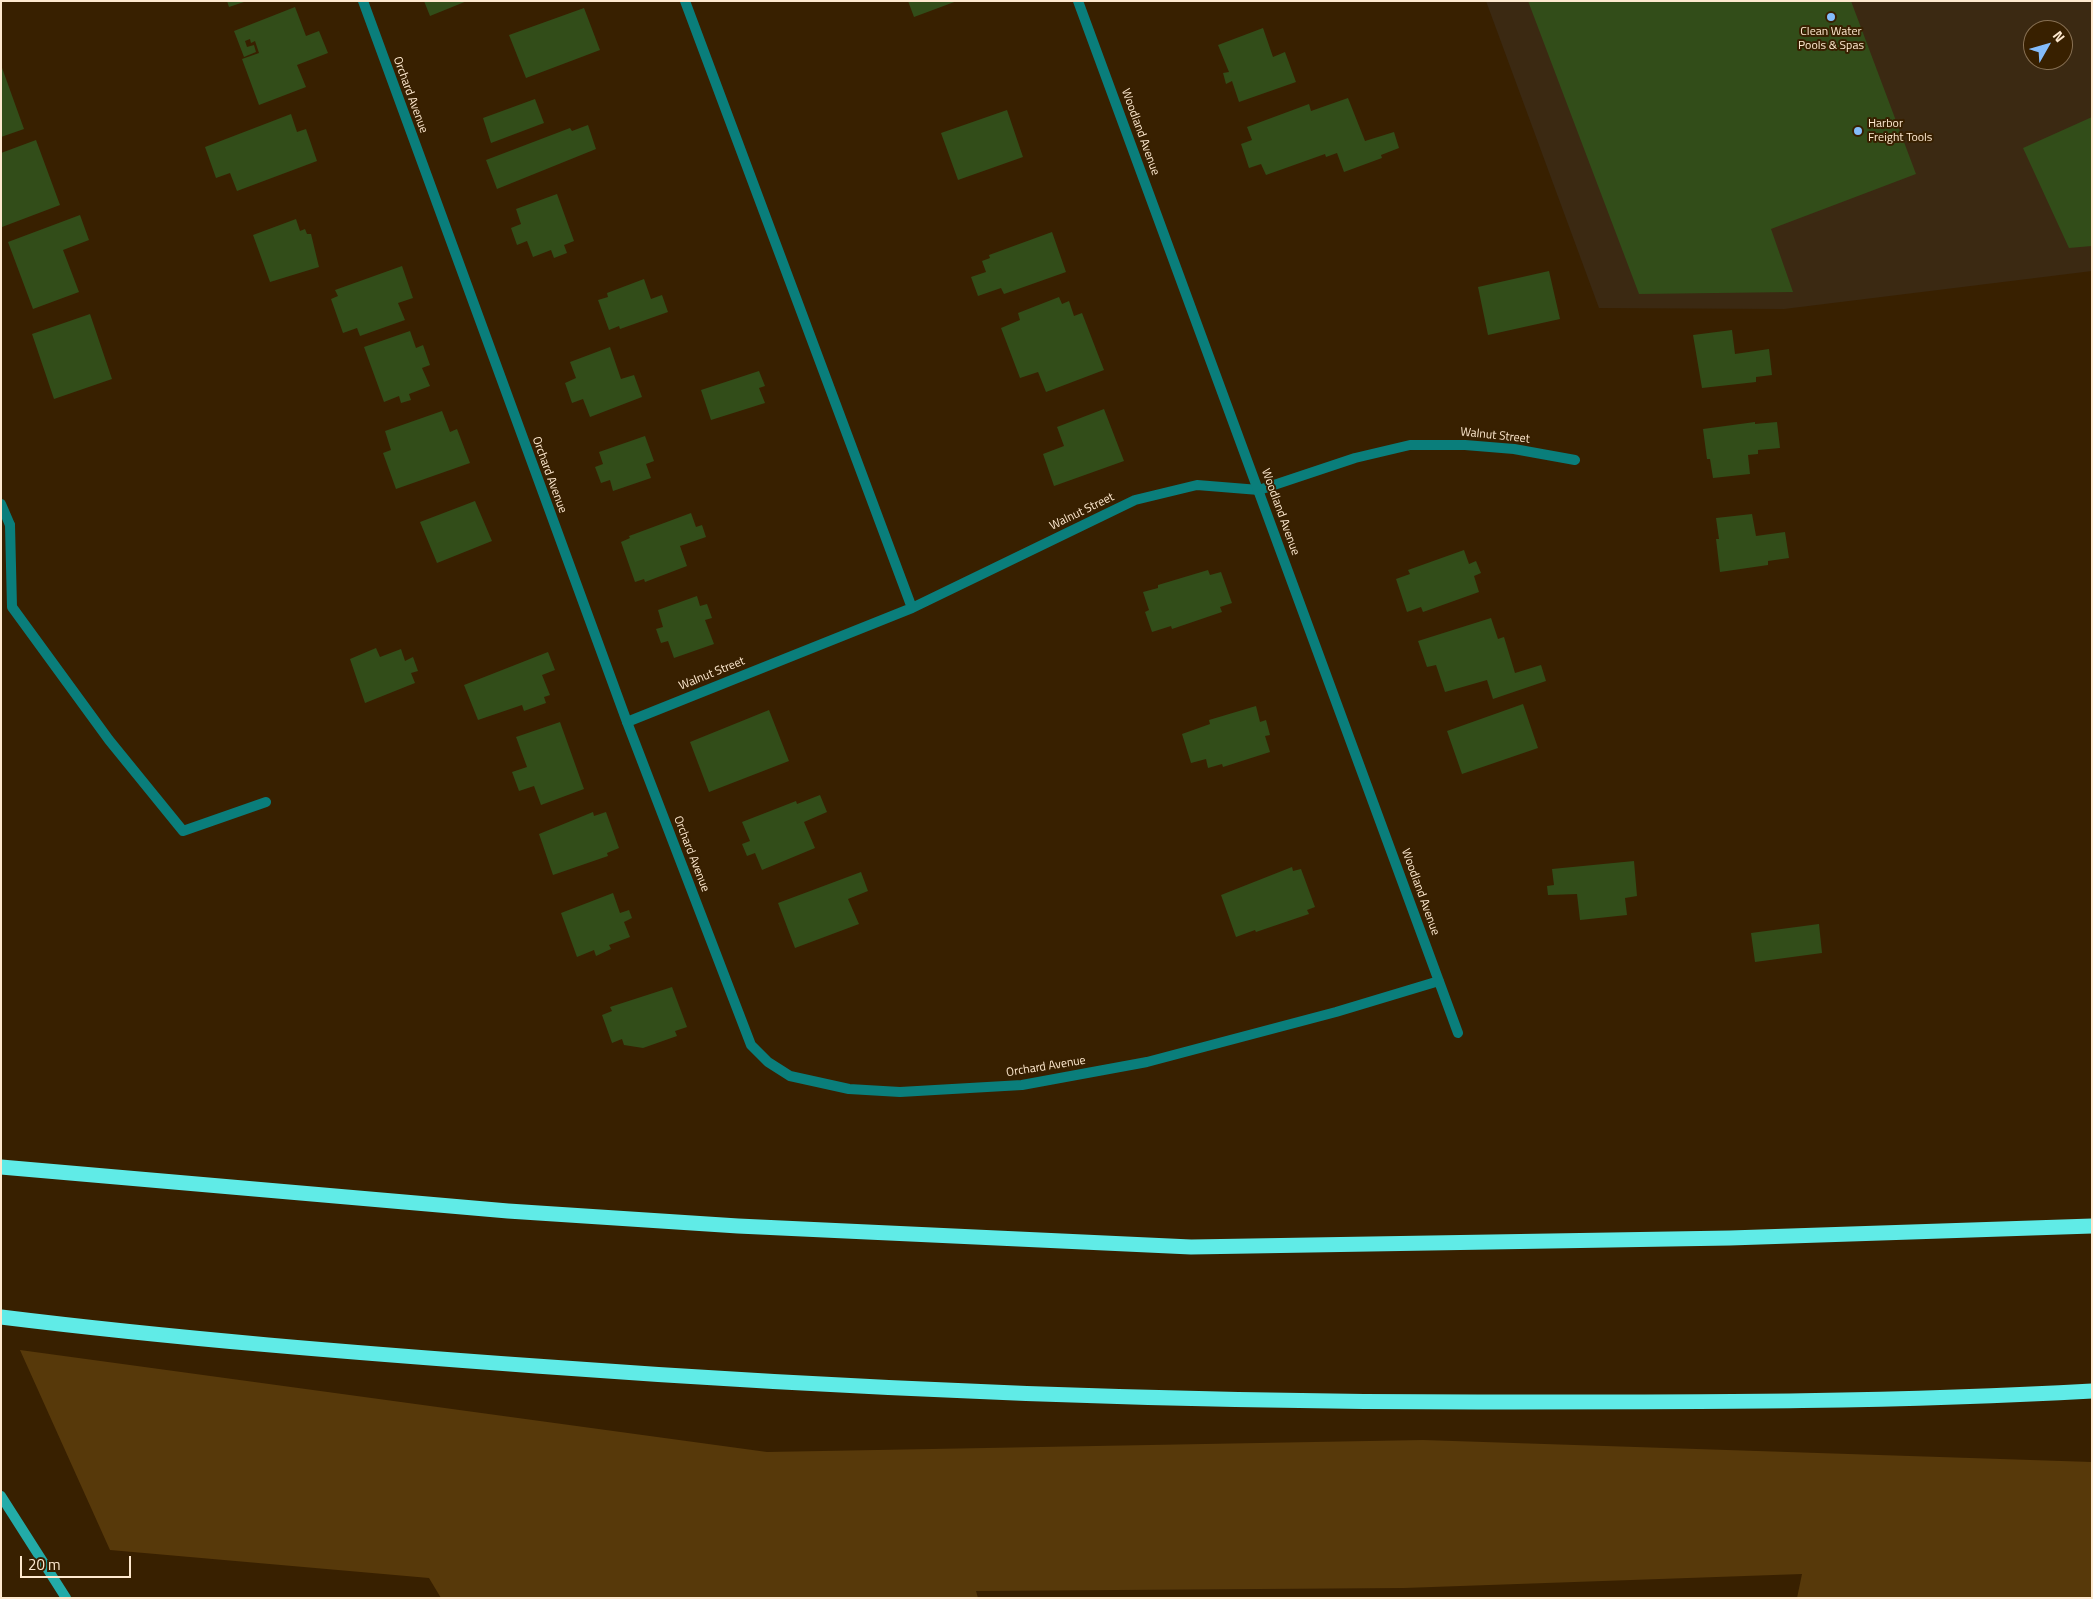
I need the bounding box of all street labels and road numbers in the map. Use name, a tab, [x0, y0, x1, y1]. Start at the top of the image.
street label: Orchard Avenue	[390, 55, 430, 135]
street label: Woodland Avenue	[1118, 87, 1162, 177]
street label: Walnut Street	[1460, 425, 1530, 447]
street label: Orchard Avenue	[529, 435, 569, 515]
street label: Woodland Avenue	[1258, 467, 1302, 557]
street label: Walnut Street	[1047, 490, 1117, 534]
street label: Walnut Street	[677, 654, 747, 694]
street label: Orchard Avenue	[670, 814, 712, 894]
street label: Woodland Avenue	[1398, 847, 1442, 937]
street label: Orchard Avenue	[1005, 1054, 1087, 1080]

